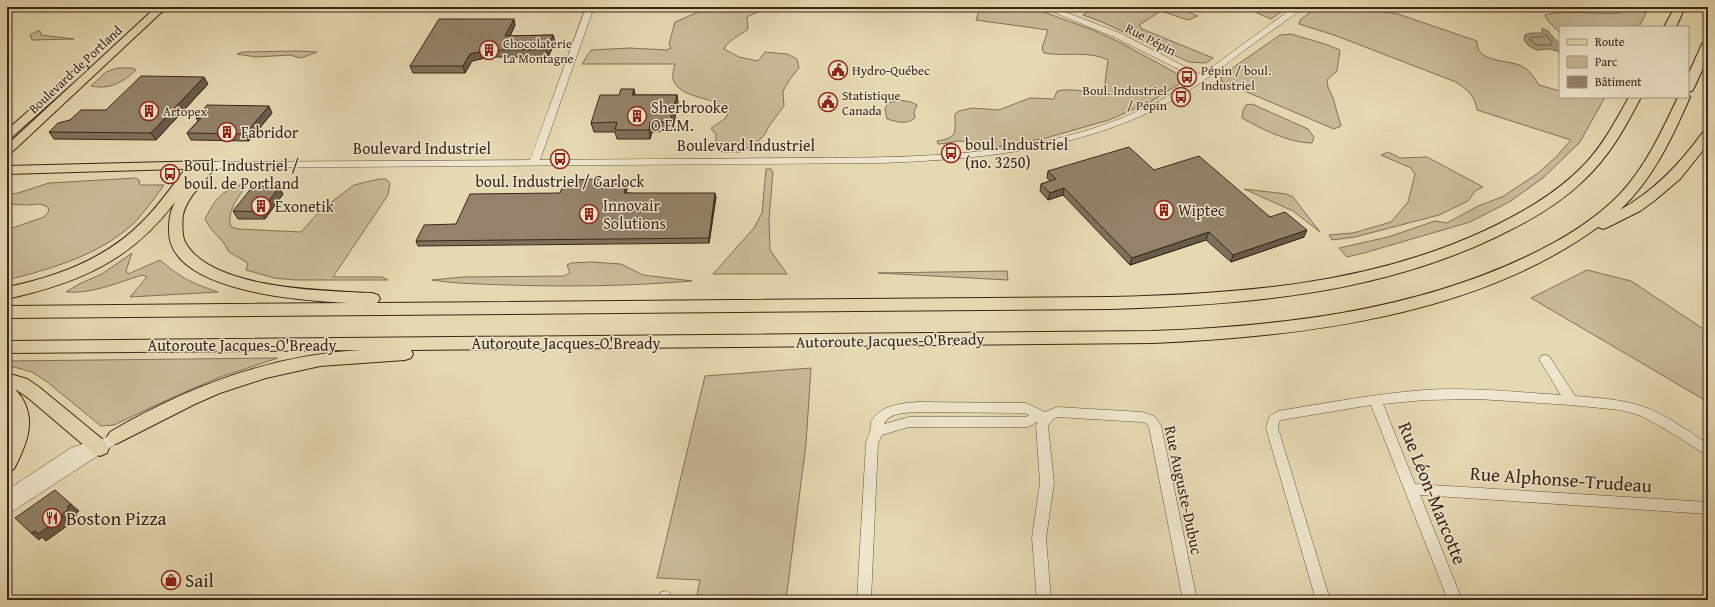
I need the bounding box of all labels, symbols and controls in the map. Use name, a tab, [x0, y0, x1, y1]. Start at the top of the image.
street label: Rue Pépin	[1122, 19, 1180, 61]
street label: Boulevard de Portland	[24, 21, 126, 118]
legend	[1559, 26, 1689, 98]
text: Route	[1595, 33, 1625, 50]
place label: Chocolaterie La Montagne	[503, 34, 574, 68]
building icon: Chocolaterie La Montagne	[478, 39, 500, 61]
text: Parc	[1595, 53, 1618, 70]
public building icon: Hydro-Québec	[827, 59, 849, 81]
place label: Hydro-Québec	[852, 61, 930, 80]
place label: Pépin / boul. Industriel	[1201, 61, 1271, 95]
bus stop icon: Pépin / boul. Industriel	[1176, 66, 1198, 88]
text: Bâtiment	[1595, 73, 1642, 90]
place label: Boul. Industriel / Pépin	[1083, 81, 1168, 115]
place label: Statistique Canada	[842, 86, 901, 120]
bus stop icon: Boul. Industriel / Pépin	[1170, 86, 1192, 108]
public building icon: Statistique Canada	[817, 91, 839, 113]
place label: Sherbrooke O.E.M.	[651, 95, 728, 137]
building icon: Artopex	[138, 100, 160, 122]
place label: Artopex	[163, 102, 207, 121]
building icon: Sherbrooke O.E.M.	[626, 105, 648, 127]
place label: Fabridor	[241, 120, 299, 144]
building icon: Fabridor	[216, 121, 238, 143]
place label: boul. Industriel (no. 3250)	[965, 132, 1069, 174]
street label: Boulevard Industriel	[677, 133, 815, 157]
street label: Boulevard Industriel	[353, 136, 491, 160]
bus stop icon: boul. Industriel (no. 3250)	[940, 142, 962, 164]
bus stop icon: boul. Industriel / Garlock	[549, 148, 571, 170]
place label: Boul. Industriel / boul. de Portland	[184, 153, 300, 195]
bus stop icon: Boul. Industriel / boul. de Portland	[159, 163, 181, 185]
place label: boul. Industriel / Garlock	[476, 169, 645, 193]
place label: Innovair Solutions	[603, 193, 666, 235]
place label: Exonetik	[275, 194, 335, 218]
building icon: Exonetik	[250, 195, 272, 217]
place label: Wiptec	[1178, 198, 1225, 222]
building icon: Wiptec	[1153, 199, 1175, 221]
building icon: Innovair Solutions	[578, 203, 600, 225]
street label: Autoroute Jacques-O'Bready	[795, 326, 985, 354]
street label: Autoroute Jacques-O'Bready	[472, 331, 661, 355]
street label: Autoroute Jacques-O'Bready	[148, 333, 337, 357]
street label: Rue Léon-Marcotte	[1392, 417, 1474, 569]
street label: Rue Auguste-Dubuc	[1159, 423, 1209, 557]
street label: Rue Alphonse-Trudeau	[1469, 459, 1654, 499]
place label: Boston Pizza	[66, 504, 166, 532]
restaurant icon: Boston Pizza	[41, 507, 63, 529]
place label: Sail	[185, 566, 214, 594]
shop icon: Sail	[160, 569, 182, 591]

